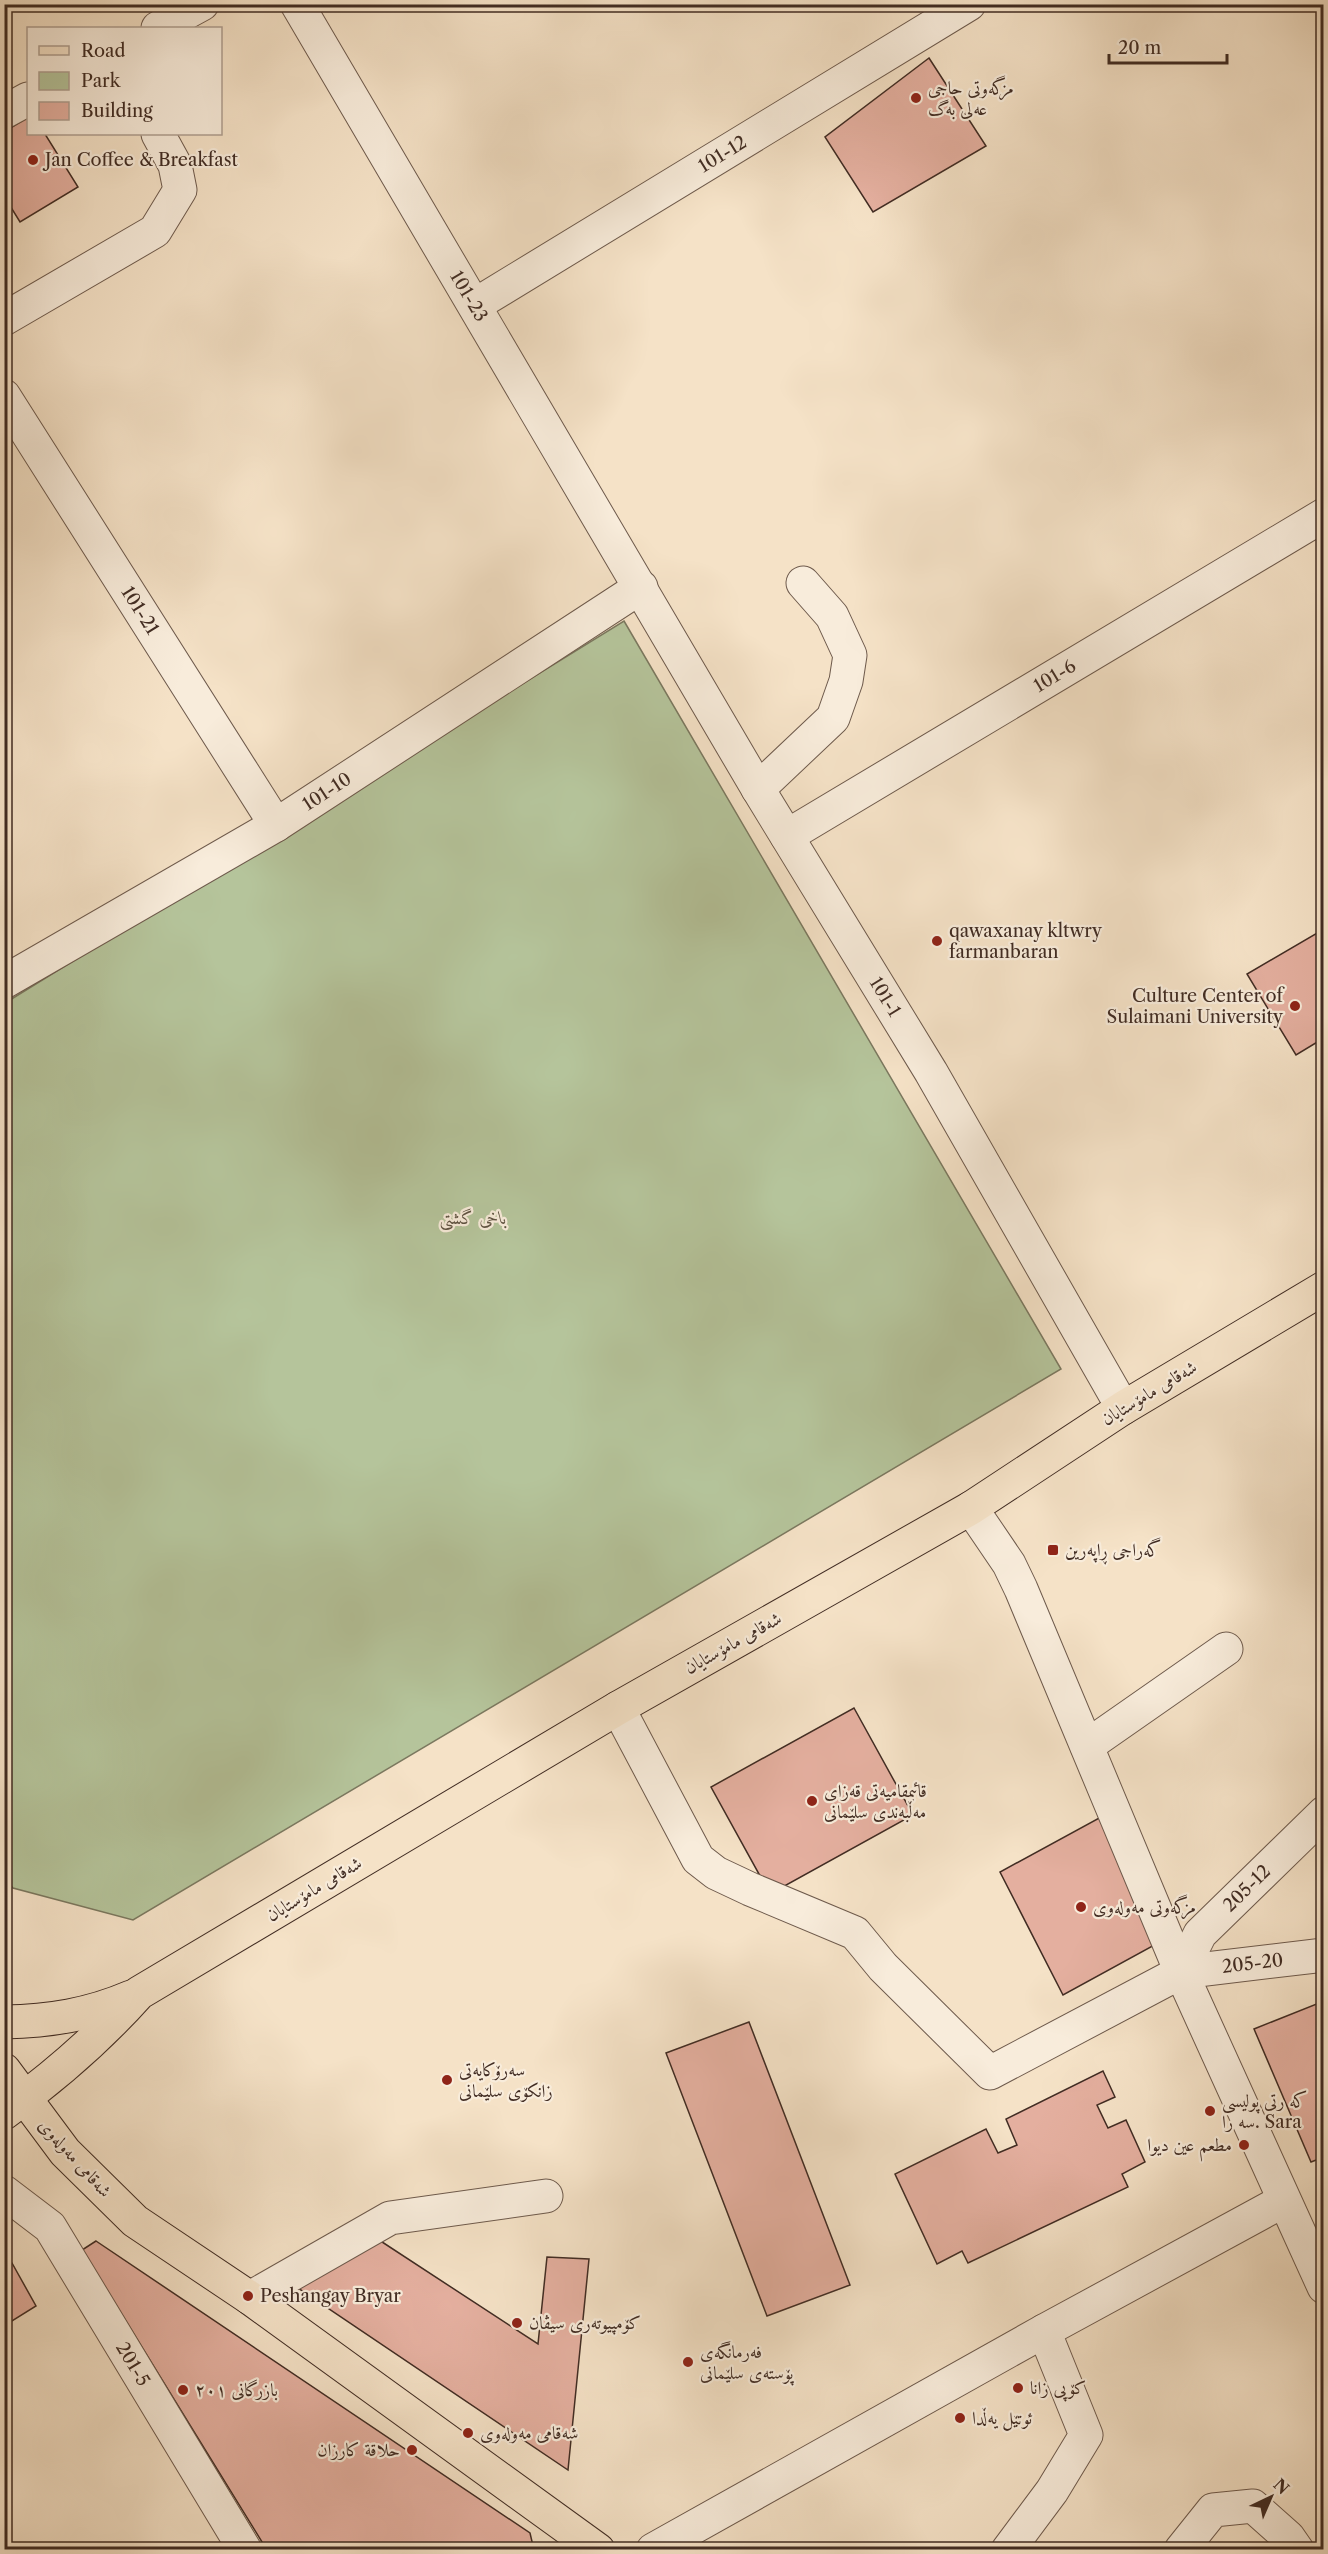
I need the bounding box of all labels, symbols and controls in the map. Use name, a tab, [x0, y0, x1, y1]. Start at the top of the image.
legend	[27, 27, 222, 135]
scale bar	[1109, 27, 1228, 65]
text: 20 m	[1118, 37, 1162, 59]
text: Road	[81, 40, 126, 62]
text: Park	[81, 70, 122, 92]
place label: مزگەوتی حاجی عەلی بەگ	[928, 75, 1014, 120]
marker: مزگەوتی حاجی عەلی بەگ	[909, 91, 923, 105]
text: Building	[81, 100, 153, 122]
street label: 101-12	[694, 131, 751, 177]
place label: Jan Coffee & Breakfast	[42, 149, 238, 171]
marker: Jan Coffee & Breakfast	[26, 153, 40, 167]
street label: 101-23	[445, 267, 492, 326]
street label: 101-21	[117, 582, 164, 639]
street label: 101-6	[1030, 655, 1080, 697]
street label: 101-10	[299, 768, 356, 816]
place label: qawaxanay kltwry farmanbaran	[949, 920, 1103, 963]
marker: qawaxanay kltwry farmanbaran	[930, 934, 944, 948]
street label: 101-1	[865, 973, 906, 1021]
place label: Culture Center of Sulaimani University	[1106, 985, 1286, 1028]
marker: Culture Center of Sulaimani University	[1288, 999, 1302, 1013]
park label: باخی گشتی	[439, 1207, 507, 1231]
street label: شەقامی مامۆستایان	[1097, 1356, 1201, 1430]
place label: گەراجی ڕاپەرین	[1065, 1537, 1161, 1565]
marker: گەراجی ڕاپەرین	[1046, 1543, 1060, 1557]
street label: شەقامی مامۆستایان	[681, 1607, 785, 1679]
place label: قائیمقامیەتی قەزای مەڵبەندی سلێمانی	[824, 1780, 927, 1823]
marker: قائیمقامیەتی قەزای مەڵبەندی سلێمانی	[805, 1794, 819, 1808]
street label: شەقامی مامۆستایان	[262, 1852, 366, 1926]
street label: 205-12	[1219, 1860, 1275, 1916]
place label: مزگەوتی مەولەوی	[1093, 1894, 1196, 1920]
marker: مزگەوتی مەولەوی	[1074, 1900, 1088, 1914]
street label: 205-20	[1221, 1949, 1285, 1978]
place label: سەرۆکایەتی زانکۆی سلێمانی	[459, 2059, 553, 2102]
marker: سەرۆکایەتی زانکۆی سلێمانی	[440, 2073, 454, 2087]
place label: که رتی پولیسی سه را. Sara	[1222, 2090, 1307, 2133]
marker: که رتی پولیسی سه را. Sara	[1203, 2104, 1217, 2118]
street label: شەقامی مەولەوی	[34, 2114, 116, 2202]
place label: مطعم عين ديوا	[1147, 2134, 1232, 2162]
marker: مطعم عين ديوا	[1237, 2138, 1251, 2152]
place label: Peshangay Bryar	[260, 2285, 401, 2307]
marker: Peshangay Bryar	[241, 2289, 255, 2303]
place label: کۆمپیوتەری سیڤان	[529, 2312, 641, 2335]
marker: کۆمپیوتەری سیڤان	[510, 2316, 524, 2330]
street label: 201-5	[111, 2338, 154, 2390]
place label: فەرمانگەی پۆستەی سلێمانی	[700, 2341, 795, 2386]
marker: فەرمانگەی پۆستەی سلێمانی	[681, 2355, 695, 2369]
place label: كۆپى زانا	[1030, 2377, 1086, 2402]
place label: بازرگانی ٢٠١	[195, 2379, 278, 2401]
marker: كۆپى زانا	[1011, 2381, 1025, 2395]
marker: بازرگانی ٢٠١	[176, 2383, 190, 2397]
place label: ئوتێل یەڵدا	[972, 2407, 1033, 2431]
marker: ئوتێل یەڵدا	[953, 2411, 967, 2425]
place label: شەقامی مەولەوی	[480, 2422, 579, 2444]
marker: شەقامی مەولەوی	[461, 2426, 475, 2440]
place label: حلاقة كارزان	[317, 2439, 400, 2461]
marker: حلاقة كارزان	[405, 2443, 419, 2457]
north arrow	[1241, 2467, 1301, 2527]
text: N	[1269, 2474, 1293, 2498]

